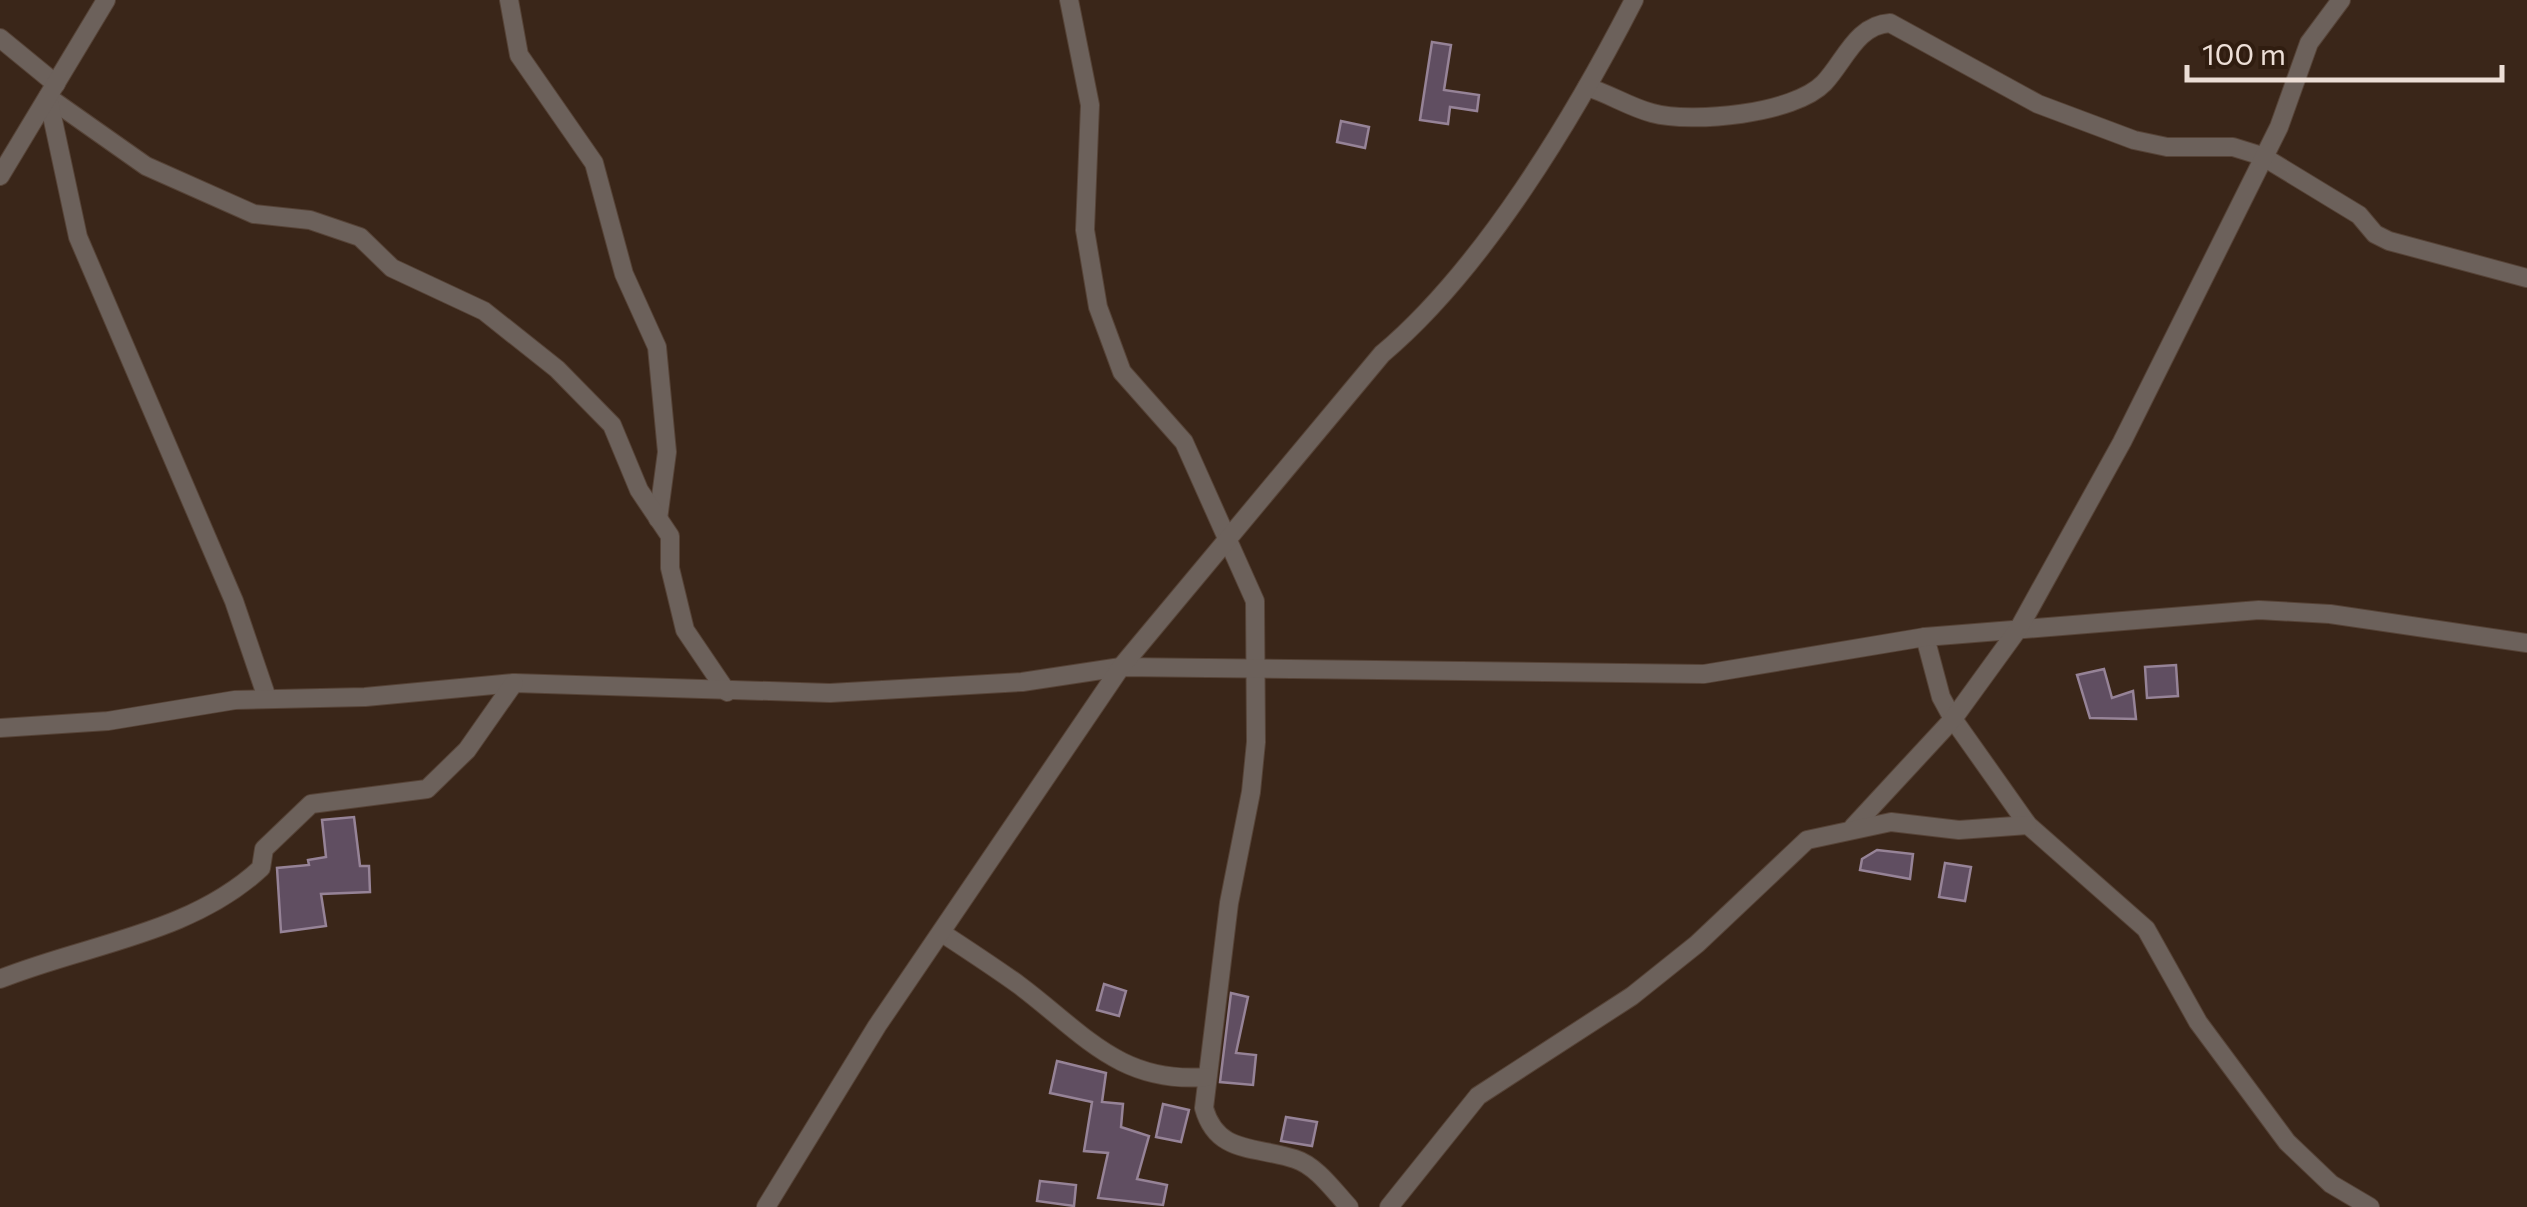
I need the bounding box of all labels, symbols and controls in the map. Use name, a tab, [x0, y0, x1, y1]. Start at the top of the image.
scale bar	[2187, 20, 2502, 82]
text: 100 m	[2202, 34, 2286, 71]

